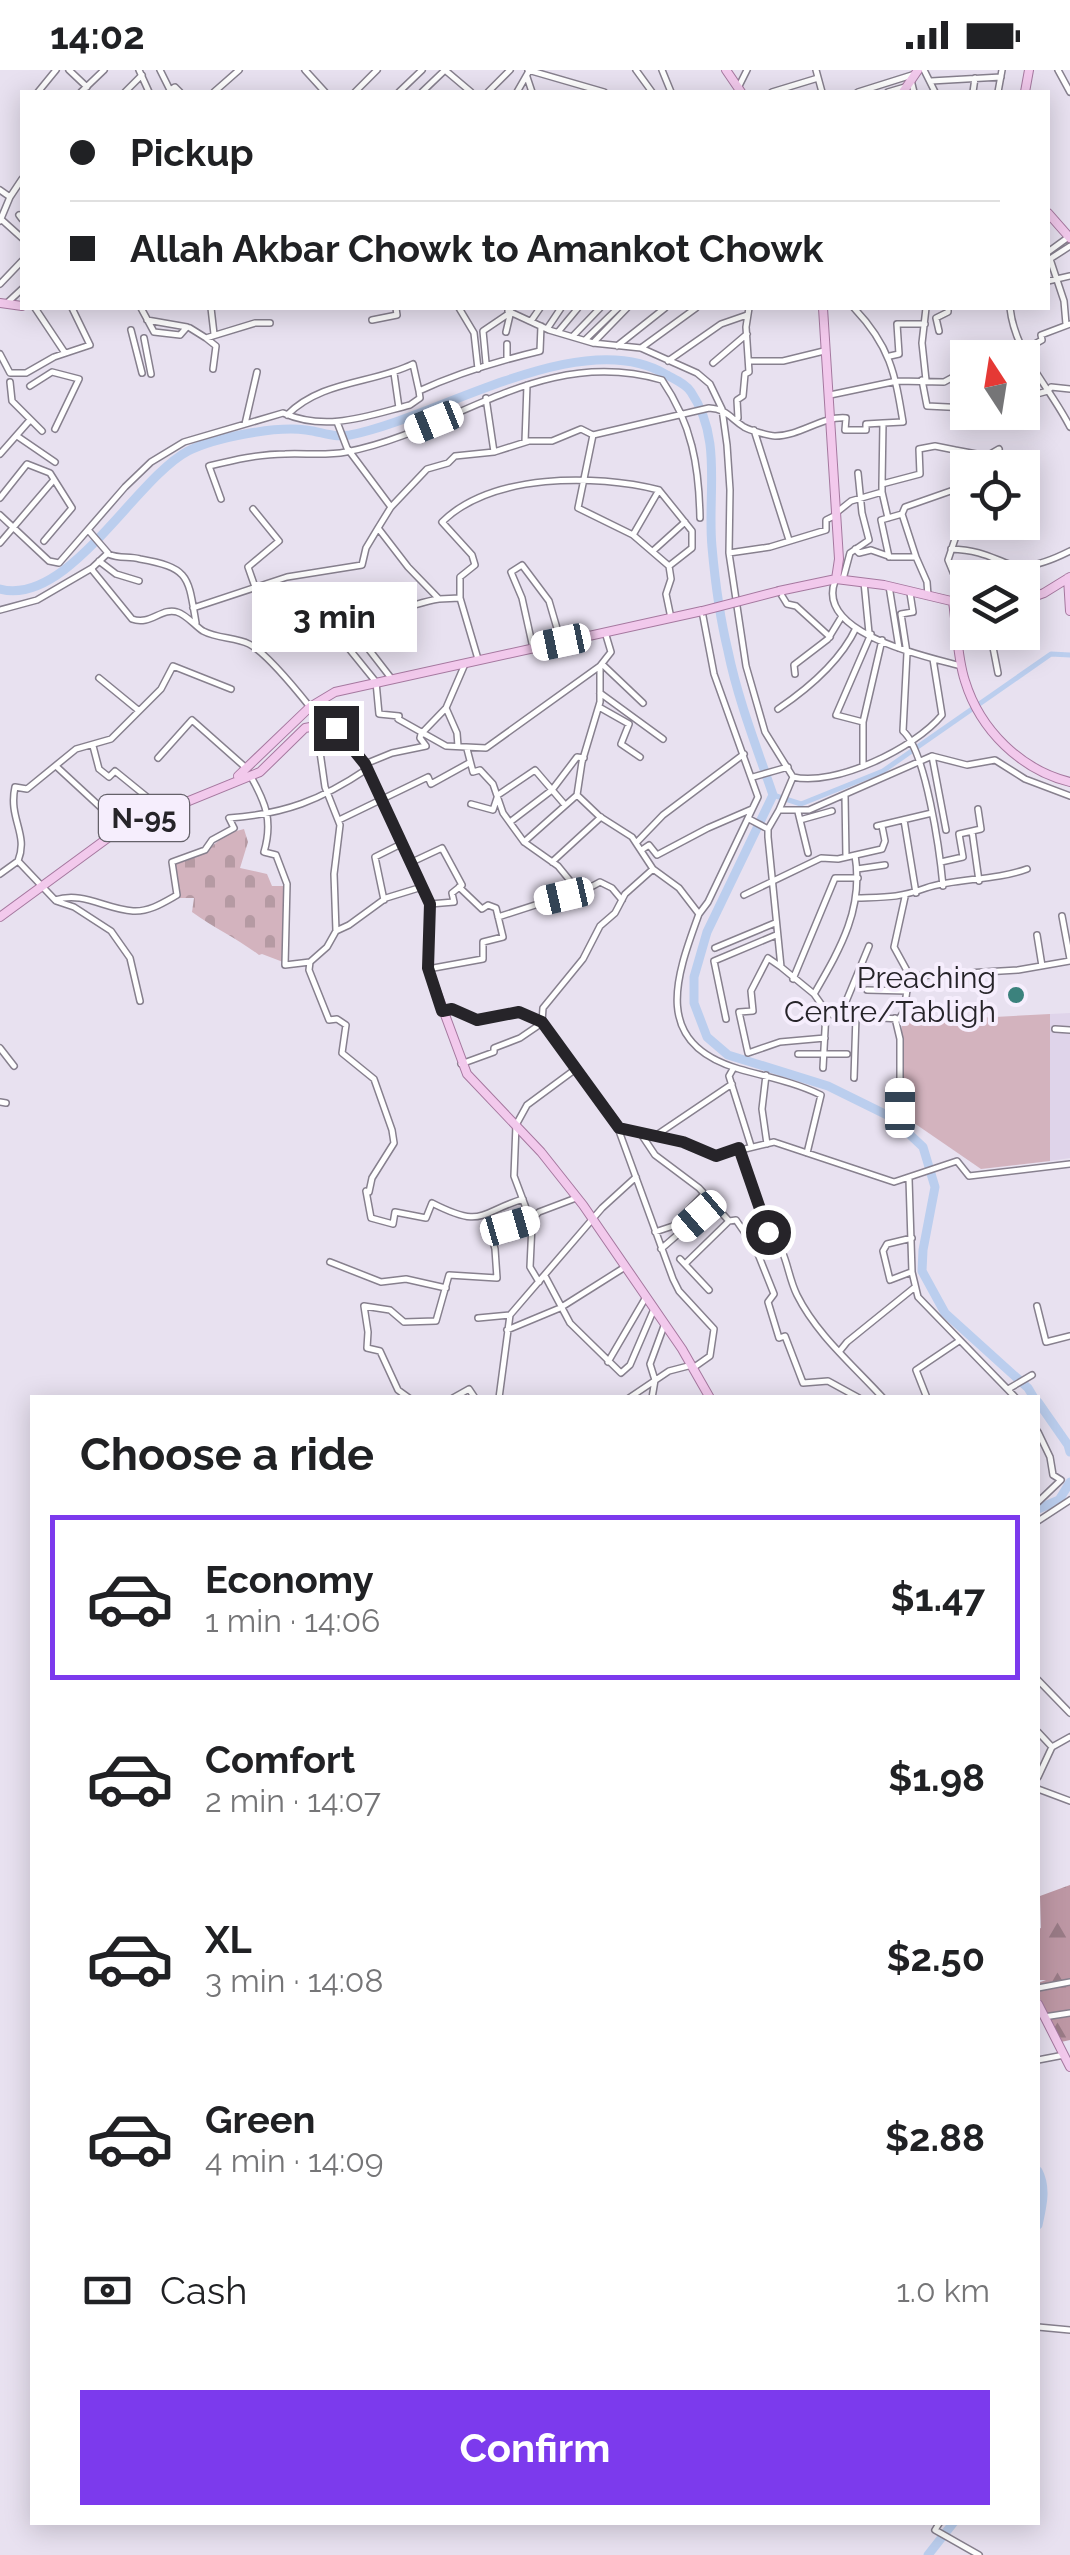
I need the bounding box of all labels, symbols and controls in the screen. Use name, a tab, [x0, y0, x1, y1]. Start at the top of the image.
text: 14:02	[50, 13, 145, 58]
text: Pickup	[130, 130, 254, 175]
text: Allah Akbar Chowk to Amankot Chowk	[130, 226, 824, 271]
north arrow	[950, 340, 1040, 430]
map controls	[950, 340, 1040, 650]
car	[401, 397, 467, 447]
button: locate	[950, 450, 1040, 540]
button: layers	[950, 560, 1040, 650]
callout: 3 min	[254, 583, 418, 653]
text: 3 min	[293, 598, 376, 635]
car	[529, 621, 593, 663]
route end	[314, 706, 359, 751]
road number: N-95	[99, 795, 189, 841]
car	[531, 875, 597, 917]
place label: Preaching Centre/Tabligh	[784, 960, 996, 1029]
marker: Preaching Centre/Tabligh	[1005, 984, 1027, 1006]
car	[885, 1078, 915, 1138]
car	[667, 1185, 731, 1247]
car	[477, 1203, 543, 1249]
route start	[746, 1210, 791, 1255]
text: Choose a ride	[80, 1428, 374, 1481]
icon: car	[85, 1553, 175, 1643]
text: Economy	[205, 1557, 374, 1602]
text: $1.47	[891, 1575, 985, 1620]
text: 1 min · 14:06	[205, 1602, 380, 1639]
icon: car	[85, 1733, 175, 1823]
text: Comfort	[205, 1737, 355, 1782]
text: $1.98	[888, 1755, 985, 1800]
text: 2 min · 14:07	[205, 1782, 381, 1819]
icon: car	[85, 1913, 175, 2003]
text: XL	[205, 1917, 252, 1962]
text: $2.50	[887, 1935, 985, 1980]
text: 3 min · 14:08	[205, 1962, 383, 1999]
icon: car	[85, 2093, 175, 2183]
text: Green	[205, 2097, 315, 2142]
text: $2.88	[885, 2115, 985, 2160]
text: 4 min · 14:09	[205, 2142, 384, 2179]
icon: cash	[80, 2263, 135, 2318]
text: Cash	[160, 2268, 247, 2313]
text: 1.0 km	[896, 2272, 990, 2309]
button: Confirm	[80, 2390, 990, 2505]

